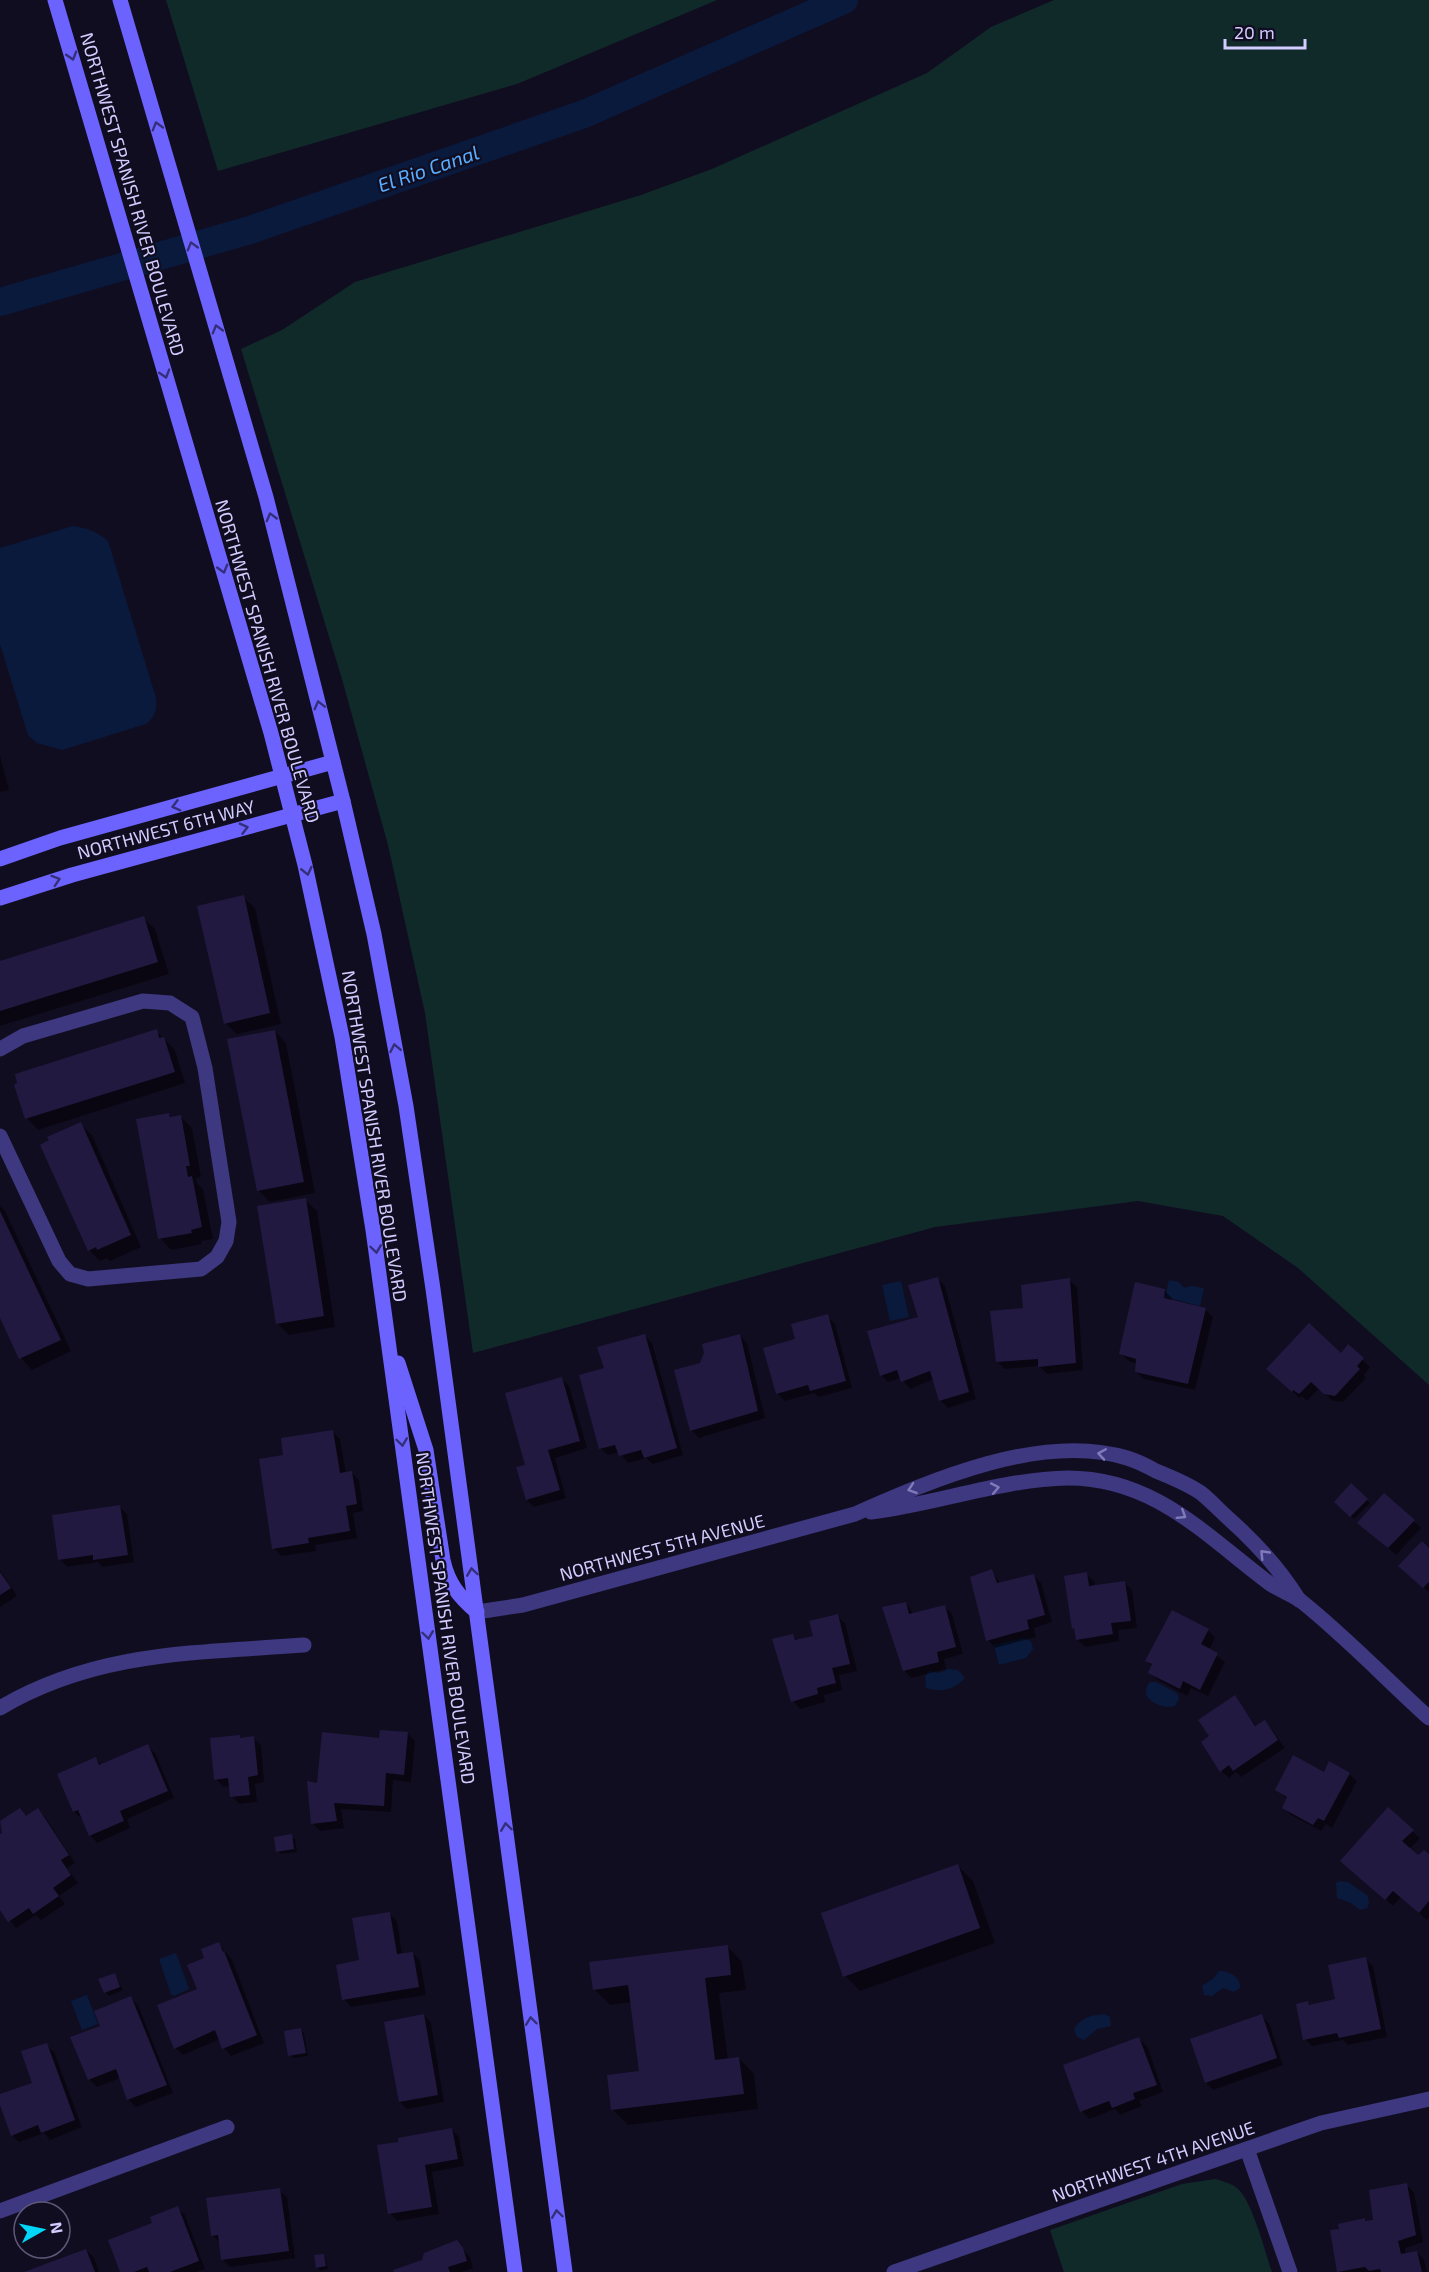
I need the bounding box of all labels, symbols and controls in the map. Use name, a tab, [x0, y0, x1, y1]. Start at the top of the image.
scale bar	[1225, 12, 1304, 50]
text: 20 m	[1234, 21, 1275, 43]
street label: NORTHWEST SPANISH RIVER BOULEVARD	[76, 30, 190, 358]
one-way arrow	[65, 50, 77, 61]
one-way arrow	[152, 122, 164, 132]
water label: El Rio Canal	[374, 139, 482, 197]
one-way arrow	[187, 241, 199, 251]
one-way arrow	[211, 324, 224, 334]
one-way arrow	[158, 368, 170, 379]
street label: NORTHWEST SPANISH RIVER BOULEVARD	[211, 497, 325, 825]
one-way arrow	[265, 512, 278, 522]
one-way arrow	[216, 563, 228, 574]
one-way arrow	[314, 701, 327, 711]
street label: NORTHWEST 6TH WAY	[75, 794, 258, 863]
one-way arrow	[171, 799, 181, 812]
one-way arrow	[238, 822, 248, 835]
one-way arrow	[299, 866, 312, 876]
one-way arrow	[50, 875, 61, 887]
street label: NORTHWEST SPANISH RIVER BOULEVARD	[338, 969, 412, 1303]
one-way arrow	[389, 1043, 402, 1053]
one-way arrow	[369, 1244, 381, 1253]
one-way arrow	[395, 1437, 407, 1447]
one-way arrow	[1097, 1448, 1106, 1460]
street label: NORTHWEST SPANISH RIVER BOULEVARD	[412, 1450, 480, 1786]
one-way arrow	[908, 1482, 918, 1495]
one-way arrow	[990, 1482, 1000, 1495]
one-way arrow	[1176, 1507, 1186, 1519]
street label: NORTHWEST 5TH AVENUE	[557, 1509, 767, 1585]
one-way arrow	[1260, 1550, 1271, 1560]
one-way arrow	[466, 1567, 478, 1576]
one-way arrow	[422, 1631, 434, 1640]
one-way arrow	[501, 1823, 513, 1832]
one-way arrow	[526, 2016, 538, 2025]
street label: NORTHWEST 4TH AVENUE	[1049, 2116, 1257, 2206]
north arrow	[12, 2200, 72, 2260]
one-way arrow	[551, 2209, 563, 2219]
text: N	[47, 2220, 68, 2235]

